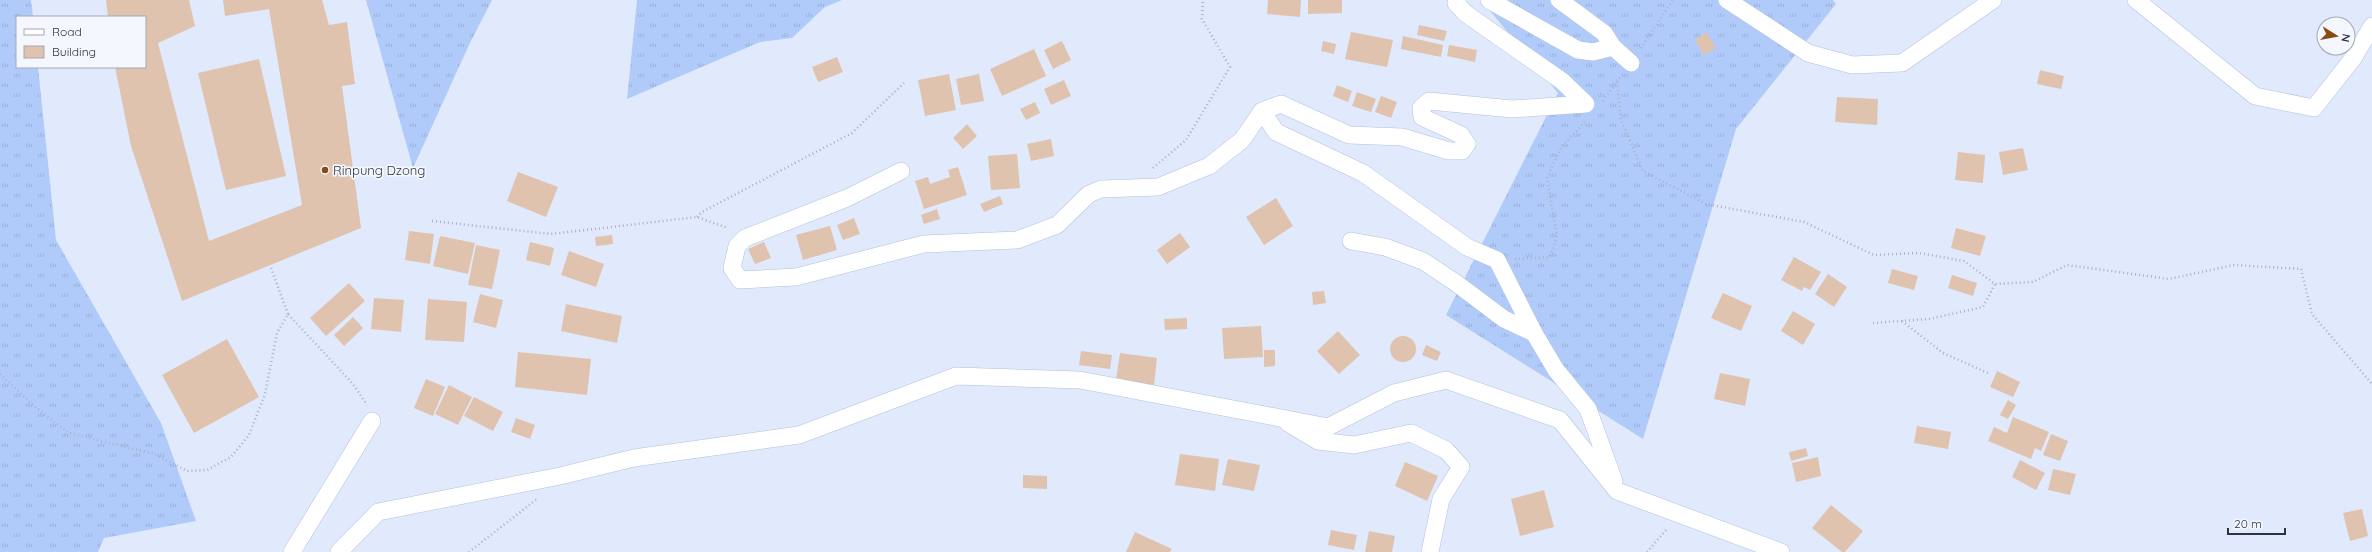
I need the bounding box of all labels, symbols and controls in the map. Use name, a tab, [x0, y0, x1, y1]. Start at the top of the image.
legend	[16, 16, 146, 68]
north arrow	[2316, 16, 2356, 56]
text: Road	[52, 24, 82, 39]
text: N	[2338, 33, 2353, 43]
text: Building	[52, 44, 96, 59]
place label: Rinpung Dzong	[333, 162, 425, 178]
marker: Rinpung Dzong	[320, 165, 330, 175]
scale bar	[2228, 510, 2285, 536]
text: 20 m	[2234, 516, 2262, 531]

